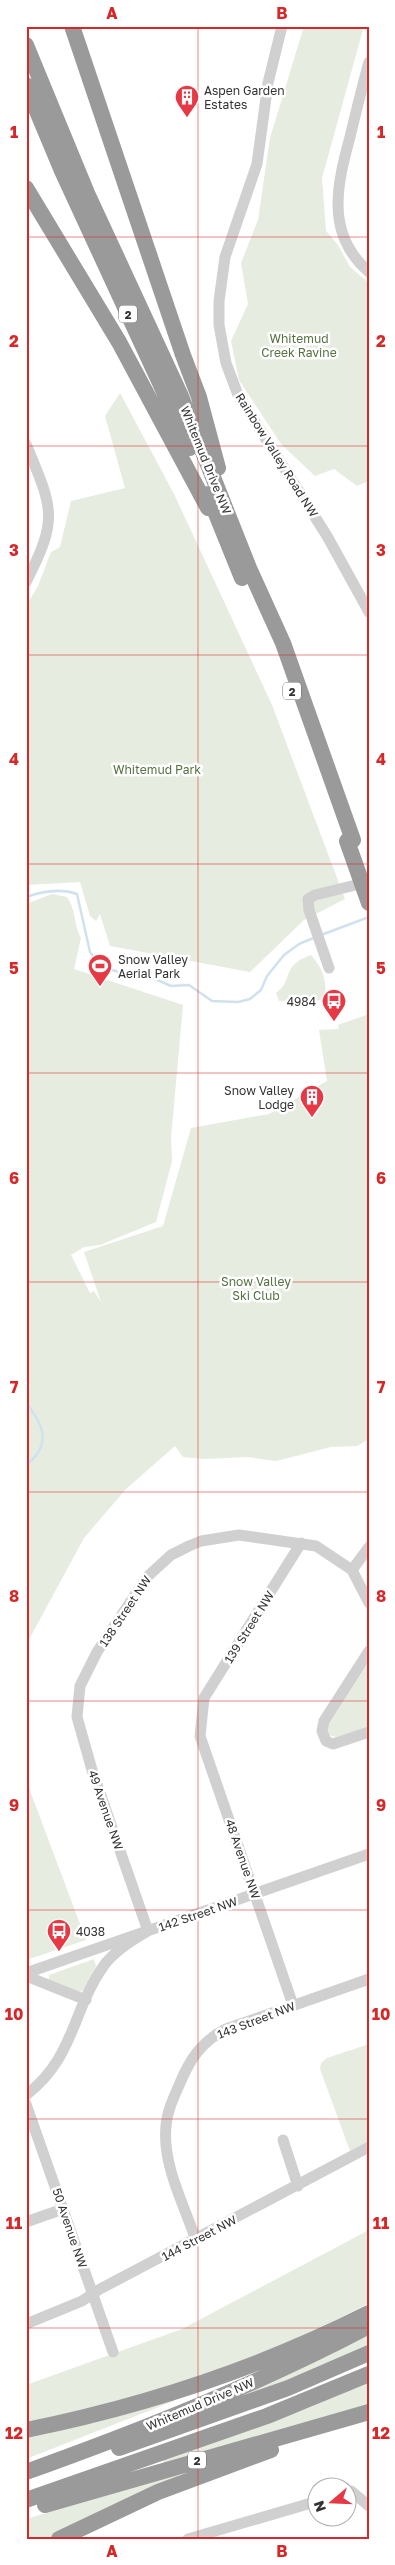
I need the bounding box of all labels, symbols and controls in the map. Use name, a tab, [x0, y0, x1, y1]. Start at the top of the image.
text: A	[106, 3, 118, 23]
text: B	[276, 3, 288, 23]
place label: Aspen Garden Estates	[204, 83, 285, 112]
building icon: Aspen Garden Estates	[174, 84, 200, 118]
text: 1	[10, 122, 18, 142]
text: 1	[377, 122, 385, 142]
road number: 2	[119, 306, 137, 322]
text: 2	[9, 331, 19, 351]
park label: Whitemud Creek Ravine	[261, 331, 337, 360]
text: 2	[376, 331, 386, 351]
street label: Rainbow Valley Road NW	[233, 390, 322, 520]
street label: Whitemud Drive NW	[177, 404, 235, 517]
text: 3	[9, 540, 19, 560]
text: 3	[376, 540, 386, 560]
road number: 2	[283, 682, 301, 699]
text: 4	[9, 749, 19, 769]
text: 4	[376, 749, 386, 769]
park label: Whitemud Park	[113, 762, 201, 777]
place label: Snow Valley Aerial Park	[118, 952, 188, 981]
sports icon: Snow Valley Aerial Park	[87, 953, 113, 987]
text: 5	[9, 958, 19, 978]
text: 5	[376, 958, 386, 978]
bus stop icon: 4984	[321, 988, 347, 1022]
place label: 4984	[287, 994, 316, 1009]
place label: Snow Valley Lodge	[224, 1083, 294, 1112]
building icon: Snow Valley Lodge	[299, 1084, 325, 1118]
text: 6	[9, 1168, 19, 1188]
text: 6	[376, 1168, 386, 1188]
park label: Snow Valley Ski Club	[221, 1274, 291, 1303]
text: 7	[10, 1377, 19, 1397]
text: 7	[377, 1377, 386, 1397]
street label: 138 Street NW	[96, 1572, 155, 1649]
text: 8	[9, 1586, 19, 1606]
text: 8	[376, 1586, 386, 1606]
street label: 139 Street NW	[221, 1588, 277, 1666]
street label: 49 Avenue NW	[85, 1768, 127, 1852]
text: 9	[9, 1795, 19, 1815]
text: 9	[376, 1795, 386, 1815]
street label: 48 Avenue NW	[222, 1817, 264, 1901]
street label: 142 Street NW	[157, 1893, 240, 1934]
bus stop icon: 4038	[46, 1918, 72, 1952]
place label: 4038	[76, 1924, 105, 1939]
street label: 143 Street NW	[215, 1998, 298, 2042]
text: 10	[5, 2004, 23, 2024]
text: 10	[372, 2004, 390, 2024]
street label: 50 Avenue NW	[49, 2186, 91, 2270]
street label: 144 Street NW	[159, 2212, 239, 2264]
text: 11	[6, 2213, 22, 2233]
text: 11	[373, 2213, 389, 2233]
street label: Whitemud Drive NW	[144, 2374, 257, 2433]
text: 12	[5, 2423, 23, 2443]
text: 12	[372, 2423, 390, 2443]
road number: 2	[188, 2452, 206, 2468]
north arrow	[308, 2478, 358, 2528]
text: N	[309, 2499, 329, 2514]
text: A	[106, 2541, 118, 2561]
text: B	[276, 2541, 288, 2561]

